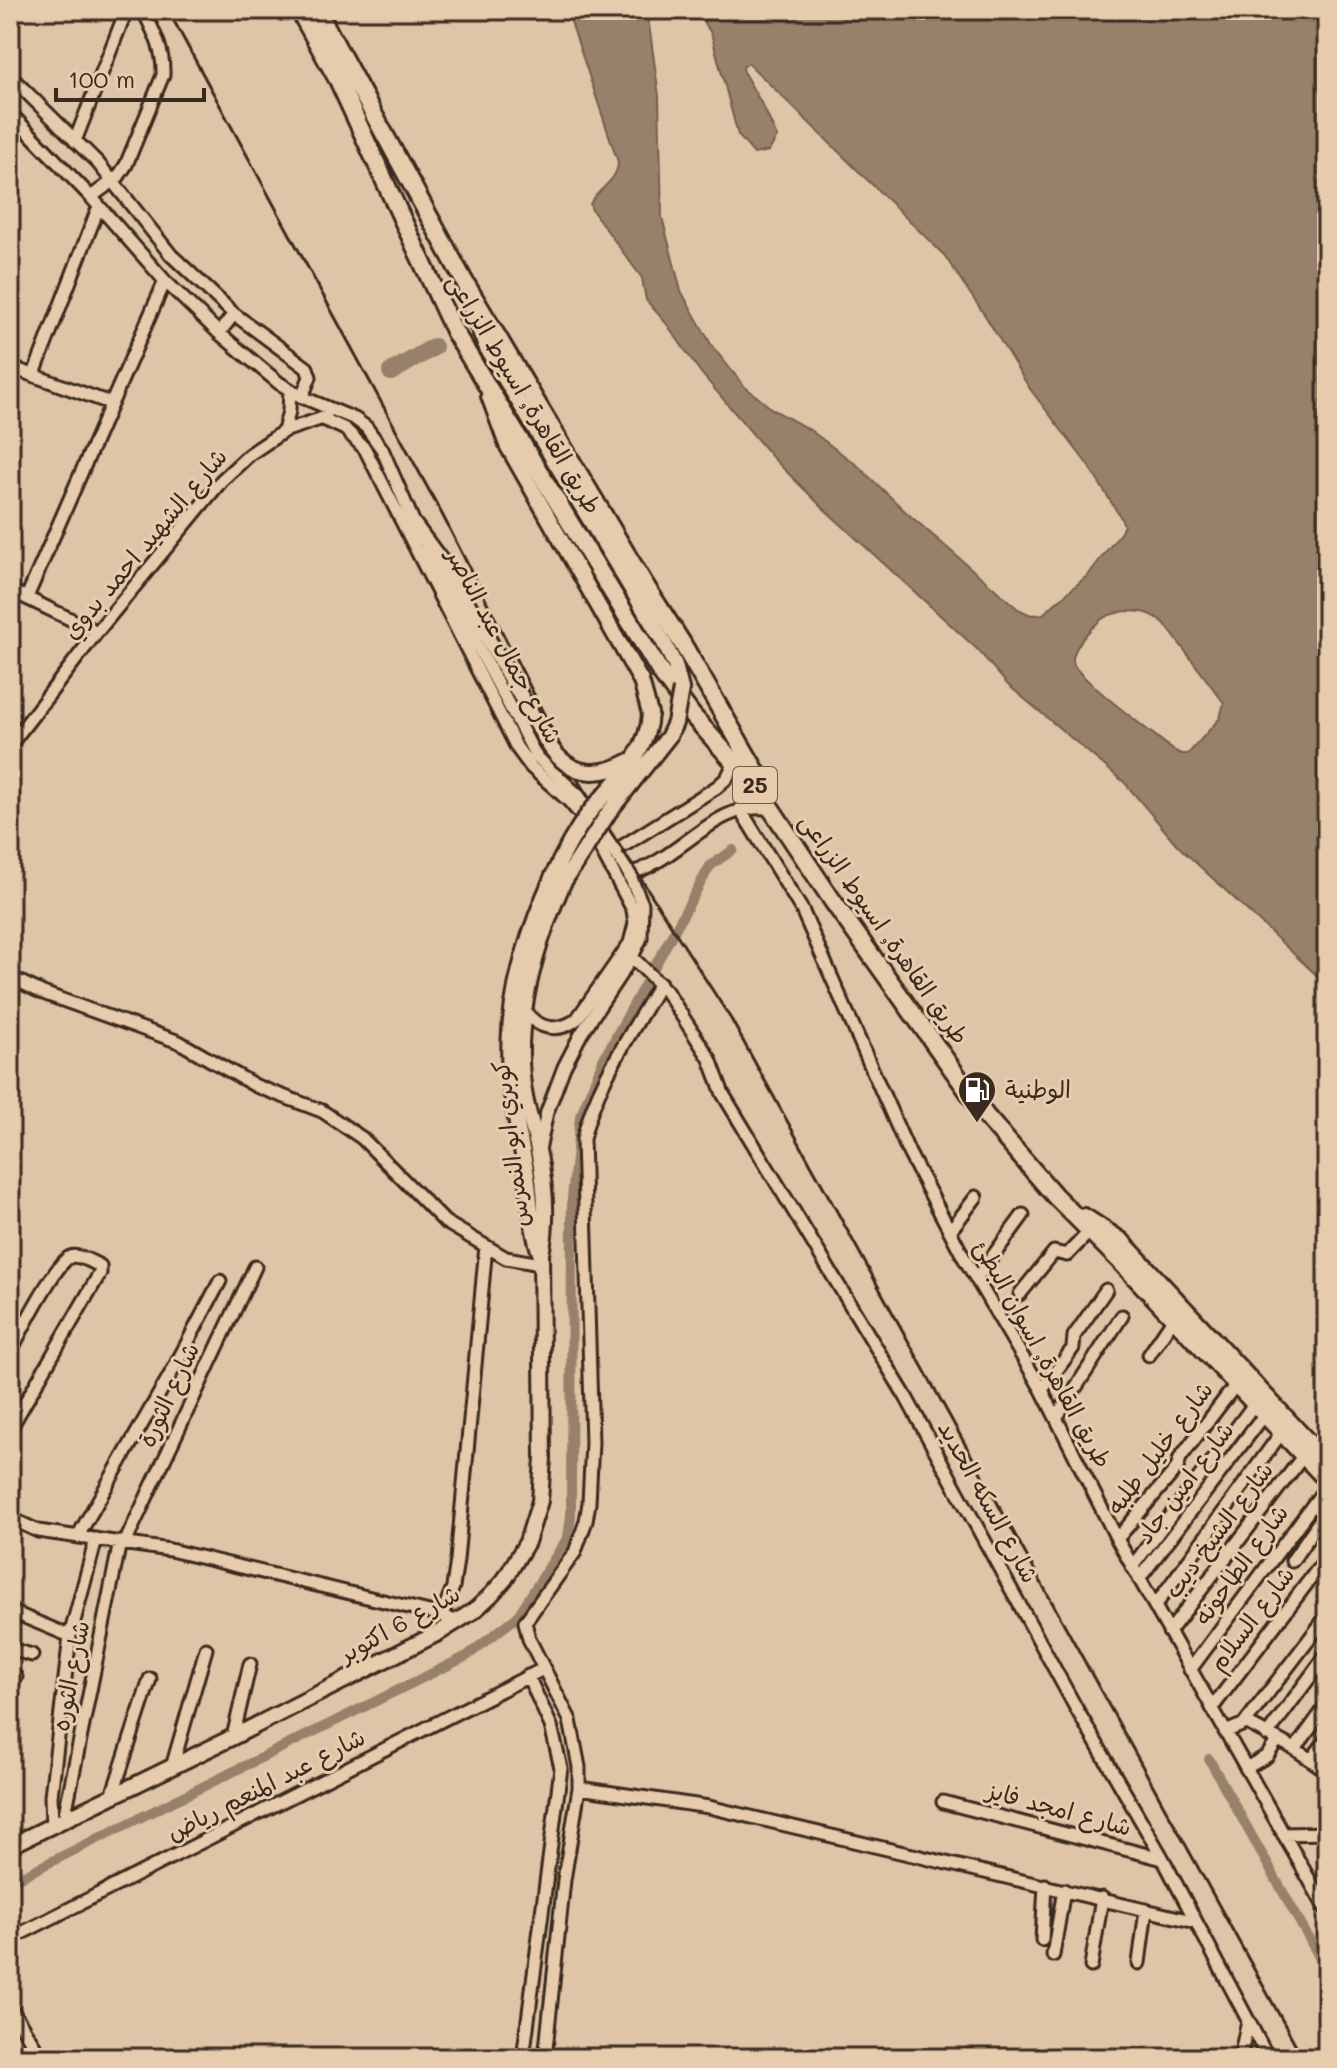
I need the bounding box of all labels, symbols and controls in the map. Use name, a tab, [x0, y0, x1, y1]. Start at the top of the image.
scale bar	[56, 52, 204, 102]
text: 100 m	[68, 63, 135, 94]
street label: طريق القاهرة, اسيوط الزراعى	[440, 267, 609, 520]
street label: شارع الشهيد احمد بدوي	[55, 441, 235, 647]
street label: شارع جمال عبد الناصر	[437, 540, 570, 750]
road number: 25	[733, 767, 777, 803]
street label: طريق القاهرة, اسيوط الزراعى	[793, 807, 977, 1050]
street label: كوبري ابو النمرس	[484, 1059, 538, 1229]
fuel station icon: الوطنية	[956, 1069, 998, 1124]
place label: الوطنية	[1005, 1073, 1071, 1105]
street label: طريق القاهرة, اسوان البطئ	[968, 1234, 1120, 1473]
street label: شارع الثورة	[130, 1337, 208, 1453]
street label: شارع خليل طلبه	[1099, 1374, 1221, 1522]
street label: شارع السكه الحديد	[929, 1415, 1047, 1589]
street label: شارع امين جاد	[1128, 1415, 1242, 1551]
street label: شارع الشيخ ديب	[1156, 1455, 1282, 1605]
street label: شارع الطاحونه	[1185, 1497, 1297, 1633]
street label: شارع السلام	[1201, 1559, 1304, 1679]
street label: شارع 6 اكتوبر	[332, 1577, 466, 1672]
street label: شارع الثوره	[44, 1618, 98, 1734]
street label: شارع عبد المنعم رياض	[161, 1720, 372, 1851]
street label: شارع امجد فايز	[981, 1773, 1135, 1845]

